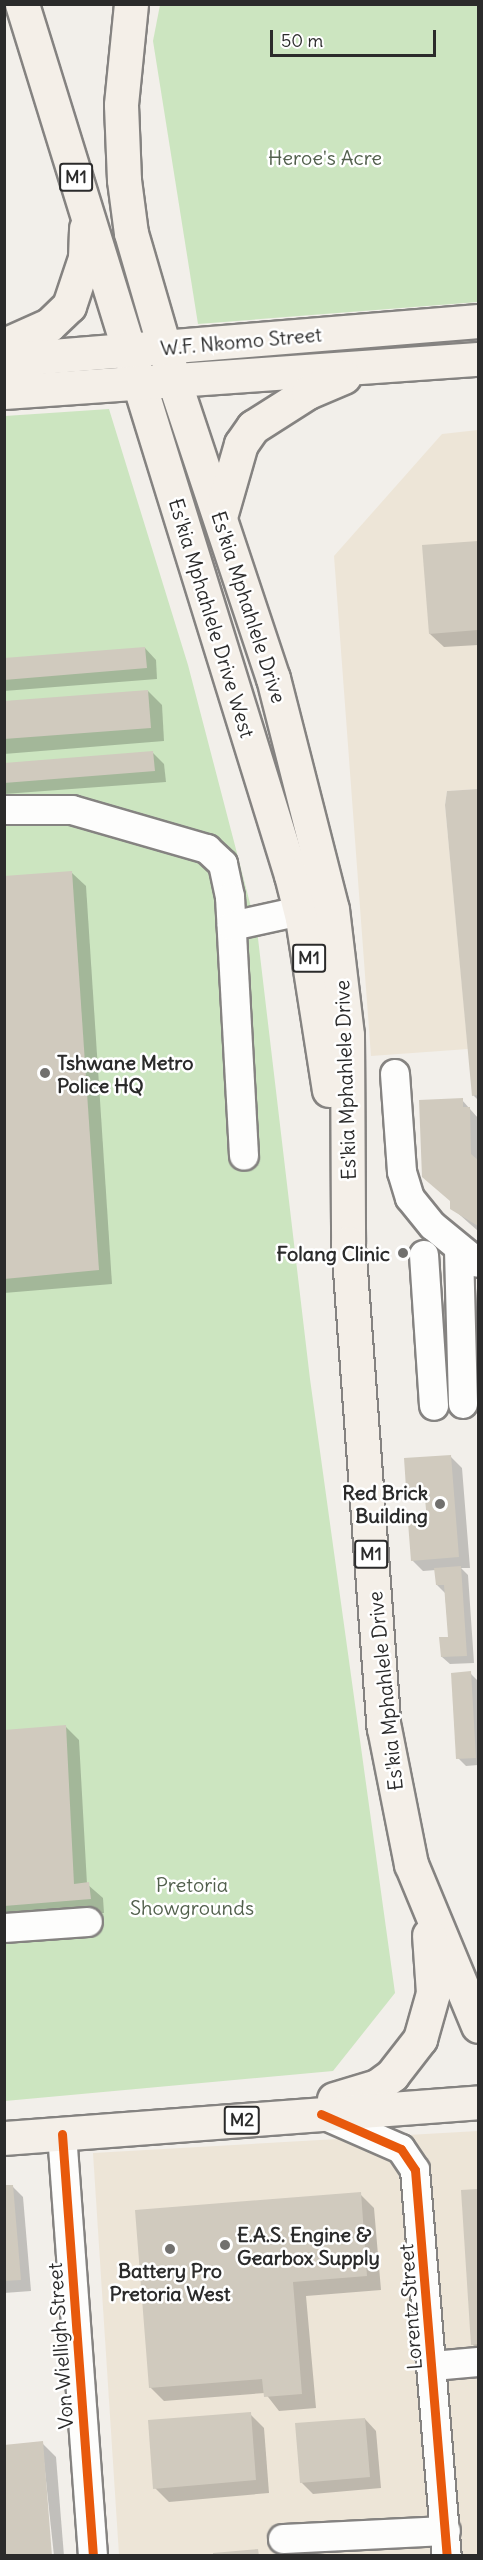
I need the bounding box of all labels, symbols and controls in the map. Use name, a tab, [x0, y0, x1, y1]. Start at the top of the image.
scale bar	[273, 18, 440, 56]
text: 50 m	[281, 29, 323, 52]
park label: Heroe's Acre	[268, 145, 382, 169]
road number: M1	[58, 162, 94, 192]
street label: W.F. Nkomo Street	[159, 322, 323, 360]
street label: Es'kia Mphahlele Drive West	[164, 495, 260, 741]
street label: Es'kia Mphahlele Drive	[207, 508, 291, 706]
road number: M1	[291, 943, 327, 973]
street label: Es'kia Mphahlele Drive	[330, 980, 360, 1180]
place label: Tshwane Metro Police HQ	[57, 1050, 194, 1097]
marker: Tshwane Metro Police HQ	[38, 1066, 52, 1080]
place label: Folang Clinic	[277, 1241, 390, 1265]
marker: Folang Clinic	[394, 1244, 412, 1262]
place label: Red Brick Building	[342, 1480, 428, 1527]
marker: Red Brick Building	[433, 1497, 447, 1511]
road number: M1	[353, 1539, 389, 1569]
street label: Es'kia Mphahlele Drive	[363, 1590, 407, 1792]
park label: Pretoria Showgrounds	[130, 1872, 254, 1919]
road number: M2	[222, 2105, 262, 2135]
place label: E.A.S. Engine & Gearbox Supply	[237, 2222, 380, 2269]
marker: E.A.S. Engine & Gearbox Supply	[218, 2238, 232, 2252]
marker: Battery Pro Pretoria West	[163, 2242, 177, 2256]
street label: Lorentz Street	[394, 2243, 426, 2371]
place label: Battery Pro Pretoria West	[109, 2258, 231, 2305]
street label: Von Wielligh Street	[42, 2262, 78, 2430]

